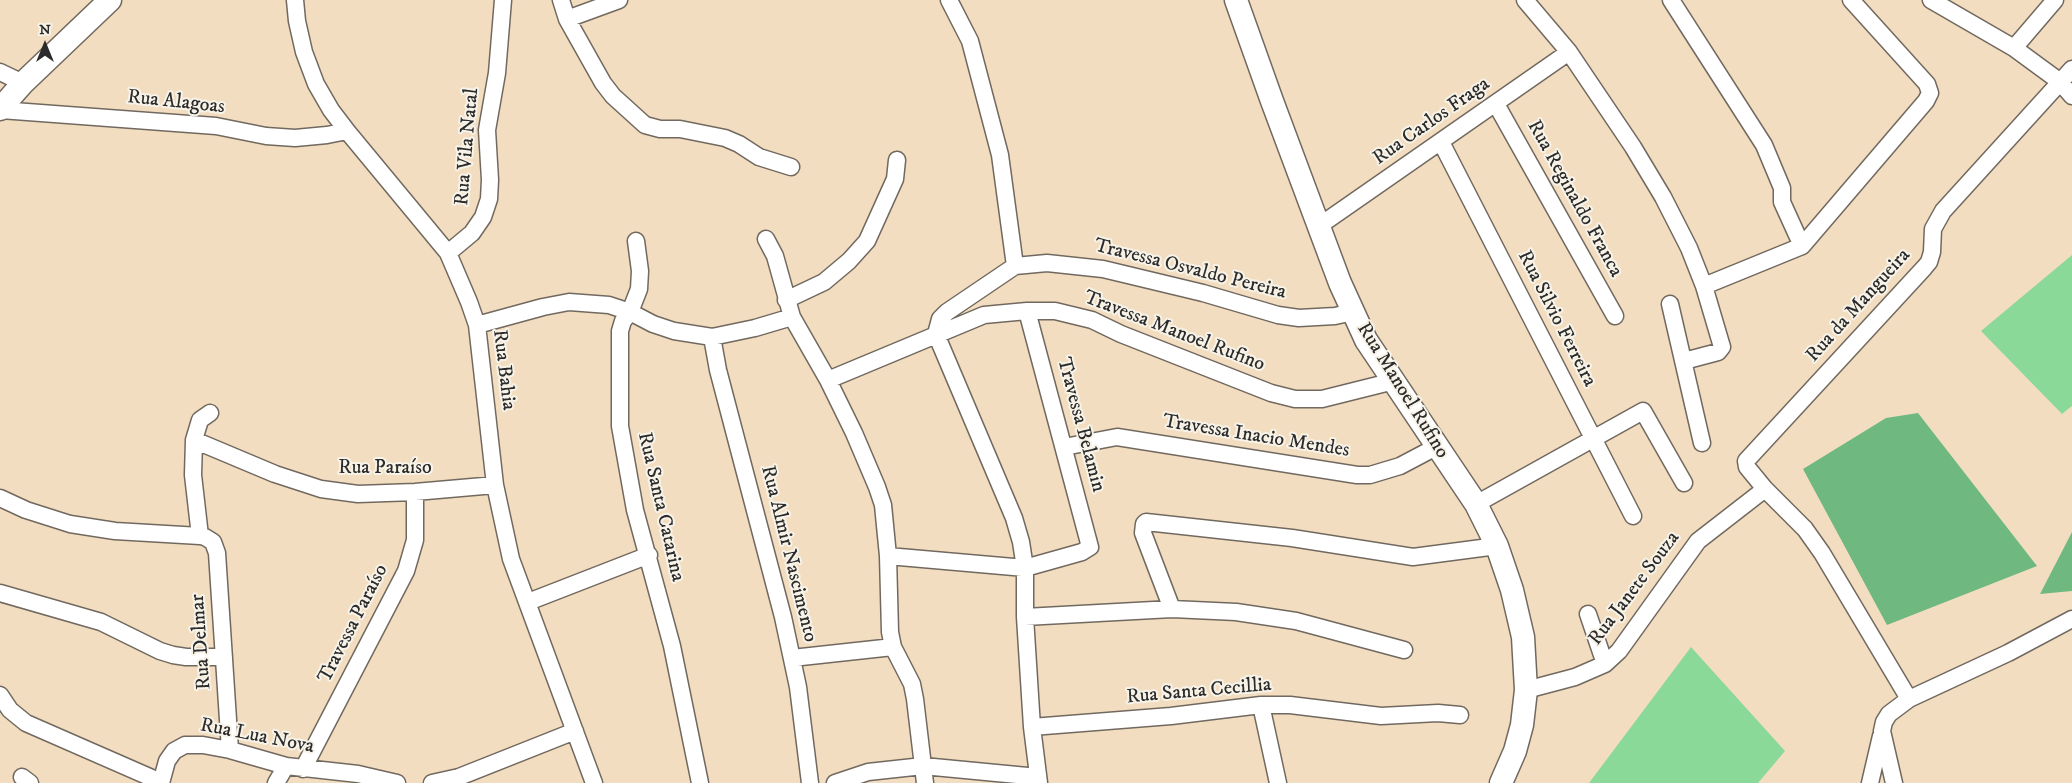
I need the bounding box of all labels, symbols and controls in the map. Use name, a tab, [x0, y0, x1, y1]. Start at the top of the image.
north arrow	[20, 20, 70, 70]
text: N	[39, 21, 51, 39]
street label: Rua Carlos Fraga	[1369, 73, 1495, 171]
street label: Rua Alagoas	[126, 86, 226, 120]
street label: Rua Vila Natal	[451, 87, 485, 207]
street label: Rua Reginaldo Franca	[1521, 116, 1627, 282]
street label: Travessa Osvaldo Pereira	[1092, 235, 1288, 305]
street label: Rua da Mangueira	[1802, 244, 1916, 368]
street label: Rua Silvio Ferreira	[1511, 247, 1601, 391]
street label: Travessa Manoel Rufino	[1080, 286, 1268, 378]
street label: Rua Manoel Rufino	[1351, 319, 1453, 463]
street label: Rua Bahia	[486, 328, 520, 412]
street label: Travessa Belamin	[1051, 355, 1109, 495]
street label: Travessa Inacio Mendes	[1161, 410, 1351, 464]
street label: Rua Santa Catarina	[631, 430, 689, 584]
street label: Rua Paraíso	[338, 457, 432, 481]
street label: Rua Almir Nascimento	[754, 463, 822, 645]
street label: Rua Janete Souza	[1584, 527, 1686, 651]
street label: Travessa Paraíso	[314, 561, 394, 687]
street label: Rua Delmar	[187, 593, 217, 691]
street label: Rua Santa Cecillia	[1126, 674, 1272, 710]
street label: Rua Lua Nova	[198, 714, 316, 760]

